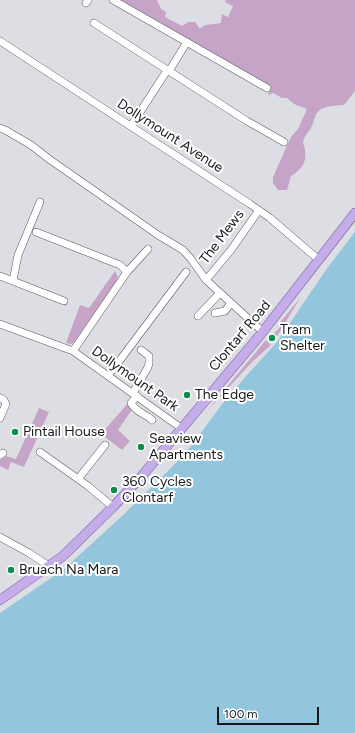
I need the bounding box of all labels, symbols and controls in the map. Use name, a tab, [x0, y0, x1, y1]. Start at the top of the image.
street label: Dollymount Avenue	[114, 95, 226, 177]
street label: The Mews	[196, 207, 248, 267]
street label: Clontarf Road	[206, 297, 274, 375]
place label: Tram Shelter	[280, 322, 325, 354]
marker: Tram Shelter	[267, 333, 277, 343]
street label: Dollymount Park	[88, 343, 182, 415]
place label: The Edge	[195, 387, 254, 403]
marker: The Edge	[182, 390, 192, 400]
place label: Pintail House	[23, 424, 105, 440]
marker: Pintail House	[10, 427, 20, 437]
place label: Seaview Apartments	[149, 431, 223, 464]
marker: Seaview Apartments	[136, 442, 146, 452]
place label: 360 Cycles Clontarf	[122, 474, 192, 506]
marker: 360 Cycles Clontarf	[109, 485, 119, 495]
place label: Bruach Na Mara	[19, 562, 118, 578]
marker: Bruach Na Mara	[6, 565, 16, 575]
scale bar	[219, 699, 321, 725]
text: 100 m	[224, 707, 258, 721]

